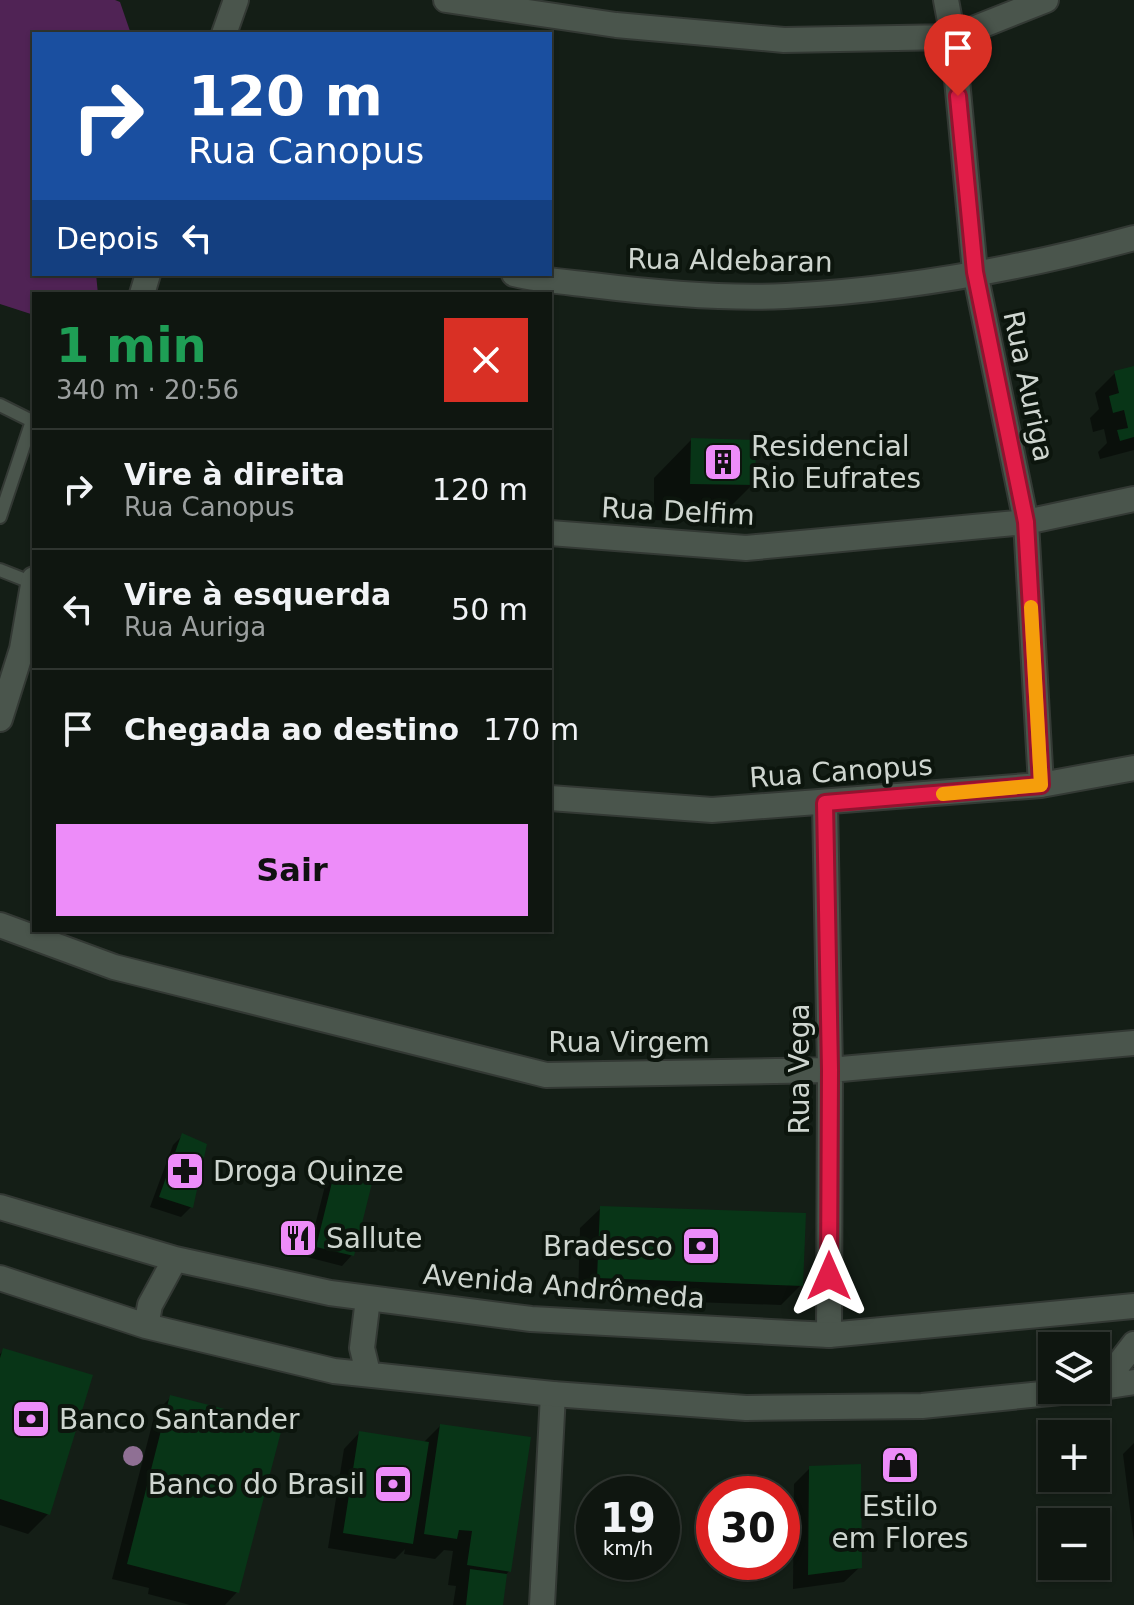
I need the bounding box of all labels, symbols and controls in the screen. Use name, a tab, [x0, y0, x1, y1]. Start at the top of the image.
pin	[924, 14.0, 992, 96]
icon: arrive	[936, 26, 980, 70]
text: 120 m	[188, 63, 383, 128]
icon: right	[56, 64, 160, 168]
text: Rua Canopus	[188, 130, 424, 171]
icon: left	[175, 216, 219, 260]
text: Depois	[56, 221, 159, 256]
street label: Rua Aldebaran	[627, 242, 833, 279]
street label: Rua Auriga	[996, 308, 1061, 464]
text: 1 min	[56, 317, 207, 373]
button: close	[444, 318, 528, 402]
text: 340 m · 20:56	[56, 375, 239, 405]
place label: Residencial Rio Eufrates	[751, 430, 921, 495]
building icon: Residencial Rio Eufrates	[702, 441, 744, 483]
text: Vire à direita	[124, 457, 345, 492]
icon: right	[56, 467, 100, 511]
text: 120 m	[432, 472, 528, 507]
street label: Rua Delfim	[600, 491, 755, 532]
text: Rua Canopus	[124, 492, 295, 522]
text: Vire à esquerda	[124, 577, 391, 612]
icon: left	[56, 587, 100, 631]
text: 50 m	[451, 592, 528, 627]
text: Rua Auriga	[124, 612, 266, 642]
icon: arrive	[56, 707, 100, 751]
text: Chegada ao destino	[124, 712, 459, 747]
text: 170 m	[483, 712, 579, 747]
street label: Rua Canopus	[748, 749, 934, 794]
button: Sair	[56, 824, 528, 916]
street label: Rua Vega	[783, 1003, 816, 1135]
street label: Rua Virgem	[548, 1026, 710, 1059]
pharmacy icon: Droga Quinze	[164, 1150, 206, 1192]
place label: Droga Quinze	[213, 1155, 404, 1188]
restaurant icon: Sallute	[277, 1217, 319, 1259]
place label: Sallute	[326, 1222, 422, 1255]
bank icon: Bradesco	[680, 1225, 722, 1267]
place label: Bradesco	[543, 1230, 673, 1263]
position arrow	[787, 1234, 871, 1318]
street label: Avenida Andrômeda	[422, 1258, 706, 1315]
map controls	[1038, 1332, 1110, 1580]
button: layers	[1038, 1332, 1110, 1404]
bank icon: Banco Santander	[10, 1398, 52, 1440]
place label: Banco Santander	[59, 1403, 300, 1436]
button: +	[1038, 1420, 1110, 1492]
shop icon: Estilo em Flores	[879, 1444, 921, 1486]
bank icon: Banco do Brasil	[372, 1463, 414, 1505]
place label: Banco do Brasil	[148, 1468, 365, 1501]
speed limit sign: 30	[696, 1476, 800, 1580]
place label: Estilo em Flores	[831, 1490, 969, 1555]
text: 19	[600, 1495, 656, 1541]
button: −	[1038, 1508, 1110, 1580]
text: km/h	[603, 1536, 653, 1560]

